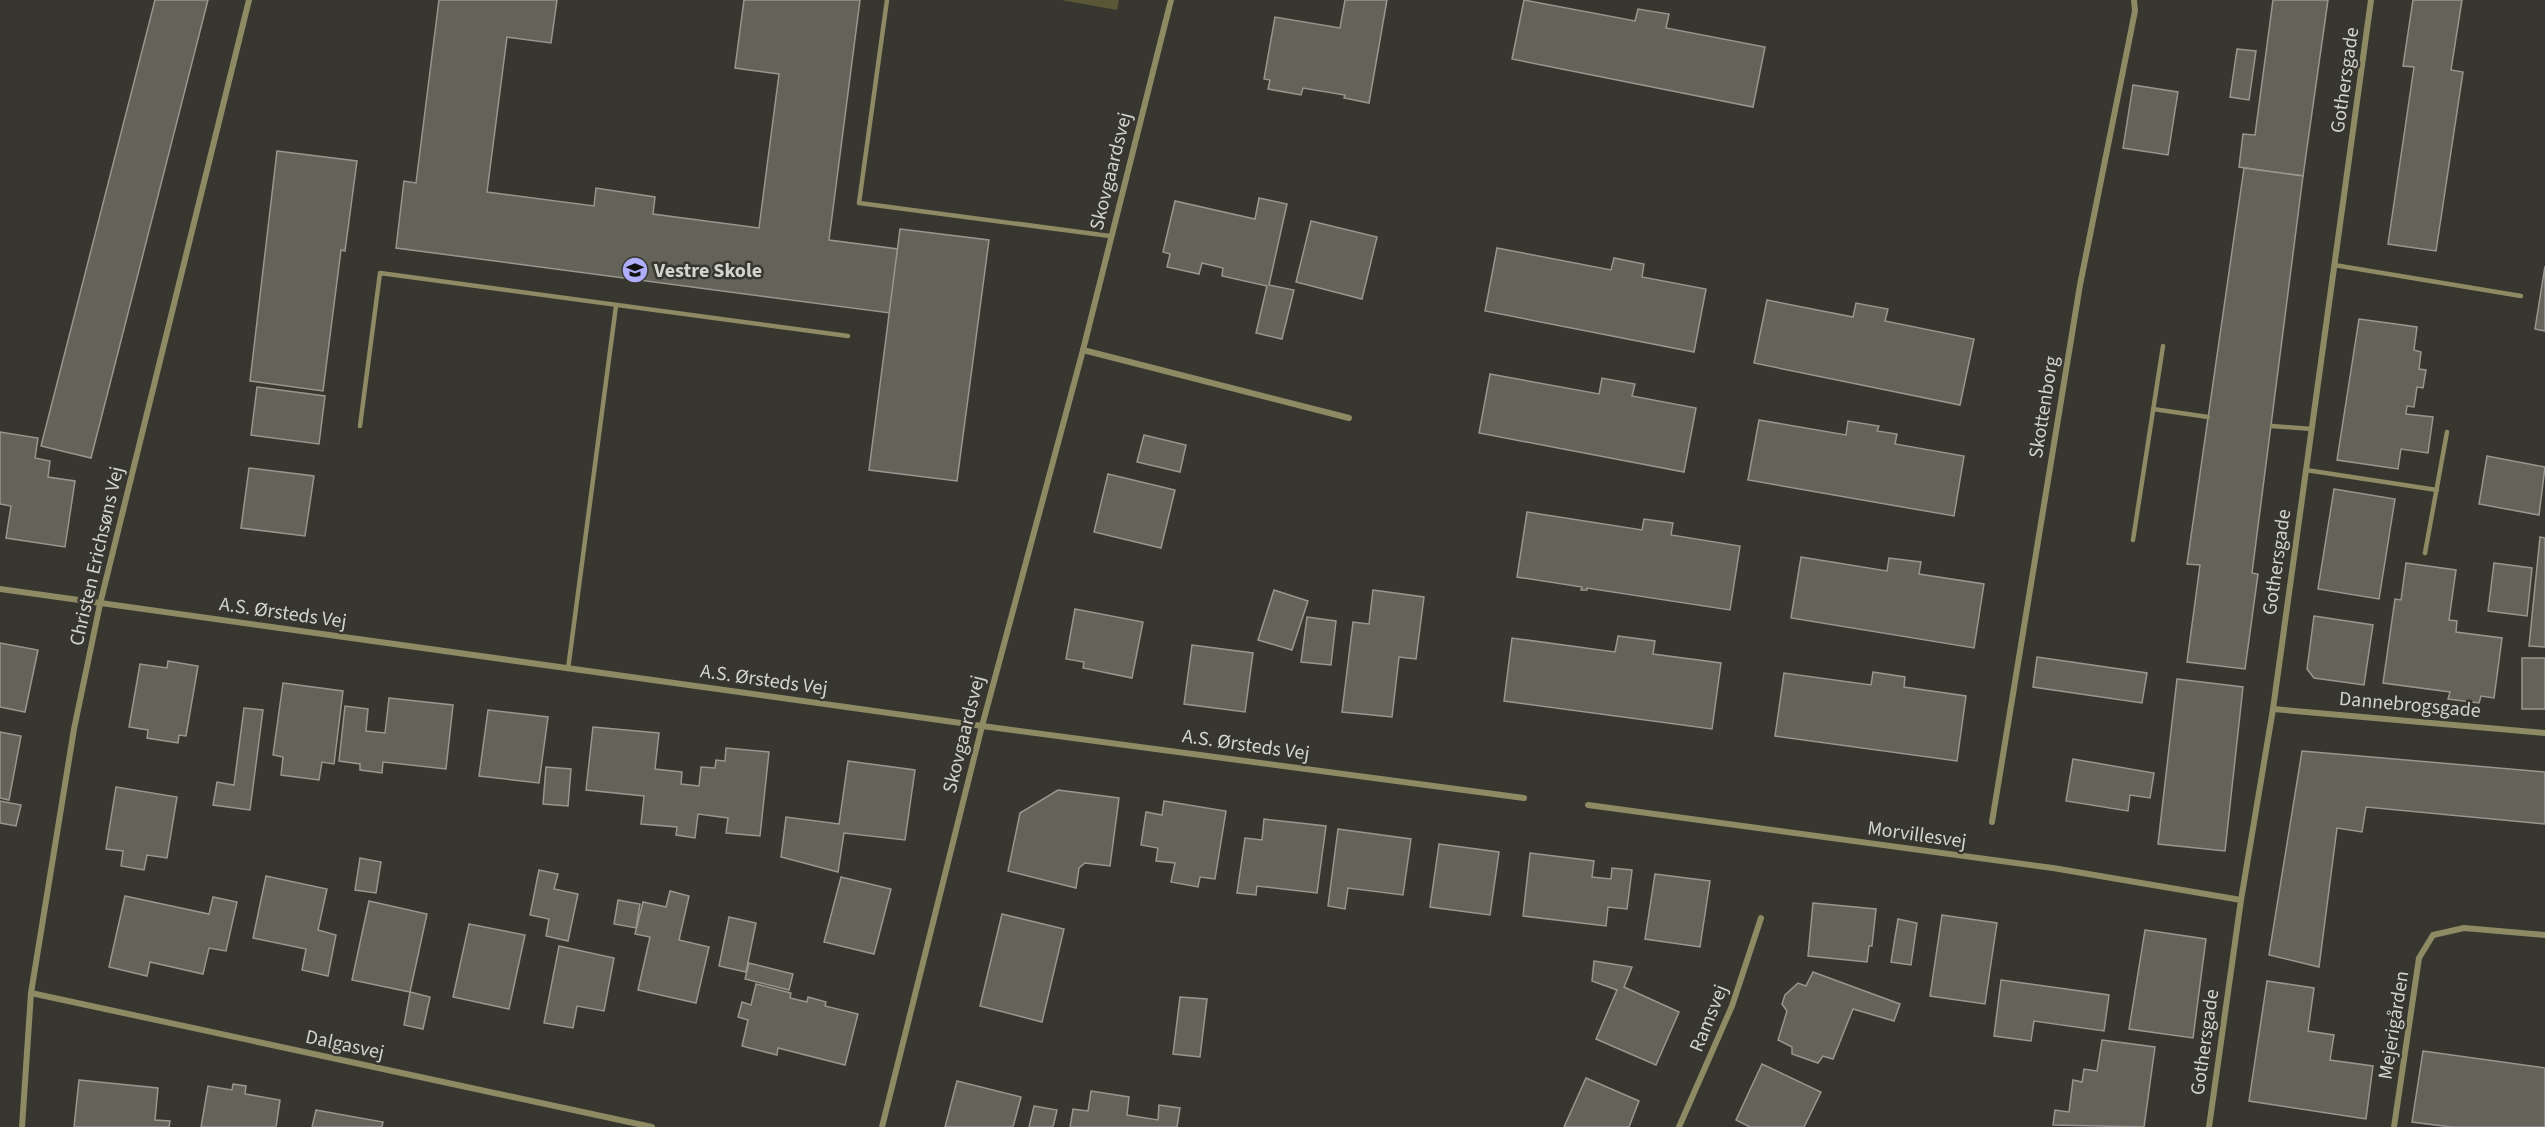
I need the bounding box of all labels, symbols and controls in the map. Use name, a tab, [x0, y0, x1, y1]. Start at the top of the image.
street label: Gothersgade	[2324, 25, 2366, 135]
street label: Skovgaardsvej	[1083, 109, 1139, 233]
school or university icon: Vestre Skole	[620, 255, 650, 285]
place label: Vestre Skole	[653, 257, 762, 285]
street label: Skottenborg	[2022, 354, 2066, 460]
street label: Christen Erichsøns Vej	[63, 464, 131, 649]
street label: Gothersgade	[2256, 507, 2298, 617]
street label: A.S. Ørsteds Vej	[217, 590, 348, 636]
street label: A.S. Ørsteds Vej	[698, 657, 829, 703]
street label: Skovgaardsvej	[936, 672, 992, 796]
street label: Dannebrogsgade	[2338, 685, 2482, 725]
street label: A.S. Ørsteds Vej	[1180, 722, 1311, 768]
street label: Morvillesvej	[1866, 814, 1968, 856]
street label: Mejerigården	[2372, 969, 2416, 1082]
street label: Ramsvej	[1683, 980, 1735, 1056]
street label: Gothersgade	[2184, 987, 2226, 1097]
street label: Dalgasvej	[303, 1023, 387, 1067]

